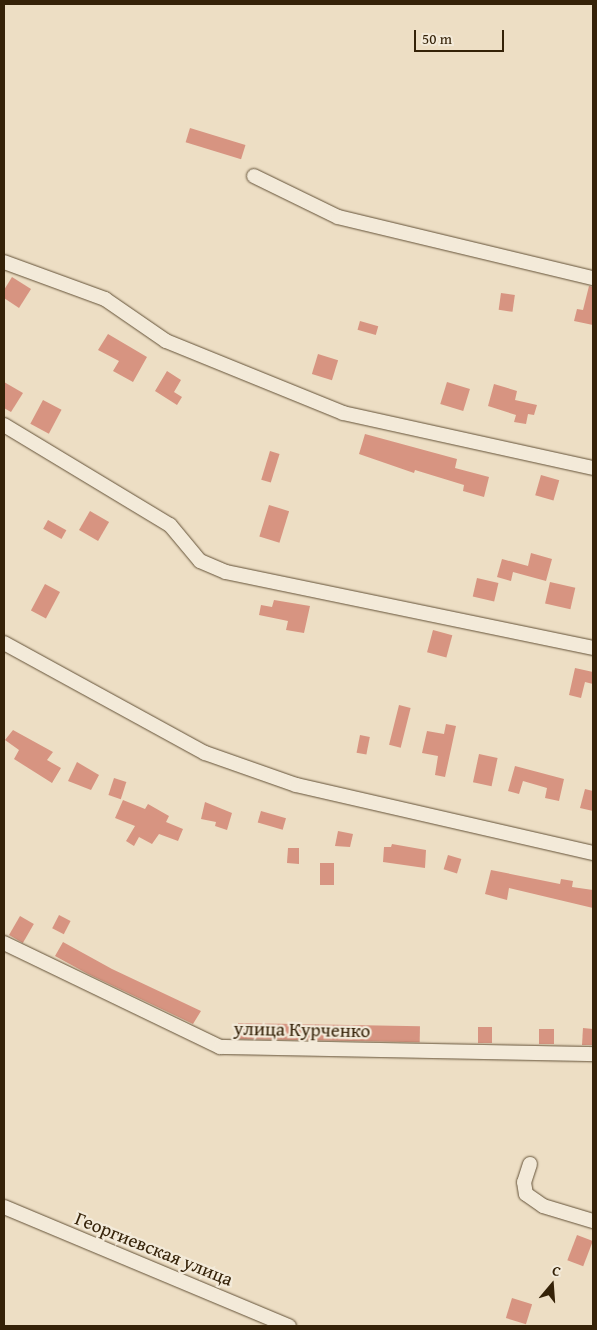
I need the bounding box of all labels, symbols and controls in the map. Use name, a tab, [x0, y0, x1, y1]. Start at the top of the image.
scale bar	[417, 20, 507, 52]
text: 50 m	[422, 28, 452, 49]
street label: улица Курченко	[233, 1017, 371, 1043]
street label: Георгиевская улица	[72, 1207, 236, 1291]
north arrow	[527, 1260, 577, 1310]
text: С	[550, 1260, 563, 1281]

